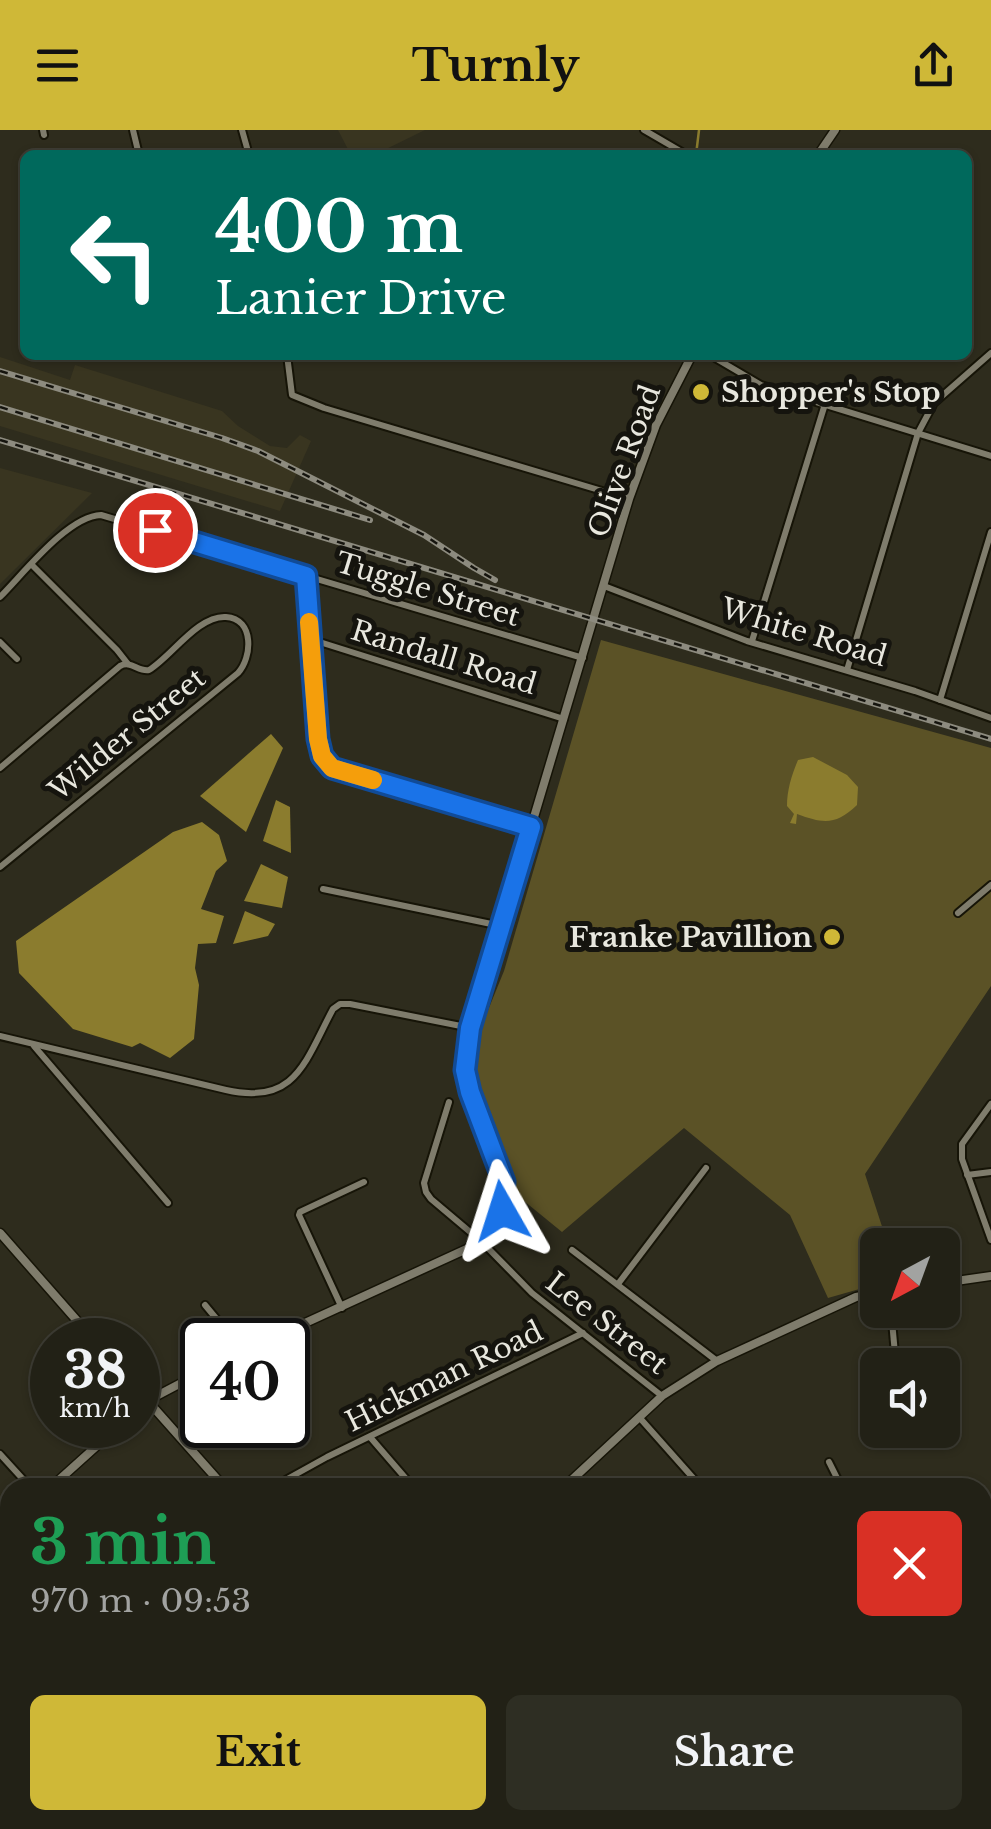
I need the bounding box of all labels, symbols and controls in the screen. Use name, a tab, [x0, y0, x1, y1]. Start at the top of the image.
text: Turnly	[412, 37, 579, 93]
icon: menu	[30, 38, 85, 93]
icon: share	[906, 38, 961, 93]
text: 400 m	[215, 184, 463, 271]
icon: left	[50, 190, 180, 320]
text: Lanier Drive	[215, 270, 507, 326]
place label: Shopper's Stop	[721, 375, 941, 410]
street label: Olive Road	[581, 380, 668, 542]
marker: Shopper's Stop	[690, 381, 712, 403]
pin	[113, 488, 198, 573]
icon: arrive	[128, 503, 183, 558]
street label: Tuggle Street	[332, 545, 524, 634]
street label: White Road	[716, 590, 891, 674]
street label: Randall Road	[347, 613, 541, 702]
street label: Wilder Street	[41, 660, 213, 809]
place label: Franke Pavillion	[569, 920, 812, 955]
marker: Franke Pavillion	[821, 926, 843, 948]
position arrow	[450, 1159, 554, 1263]
north arrow	[860, 1228, 960, 1328]
map controls	[860, 1228, 960, 1448]
street label: Lee Street	[539, 1265, 675, 1382]
street label: Hickman Road	[340, 1314, 549, 1439]
speed limit sign: 40	[180, 1318, 310, 1448]
text: 38	[63, 1339, 127, 1402]
button: sound	[860, 1348, 960, 1448]
text: km/h	[60, 1393, 130, 1424]
text: 3 min	[30, 1506, 216, 1580]
button: close	[857, 1511, 962, 1616]
text: 970 m · 09:53	[30, 1581, 251, 1621]
button: Exit	[30, 1695, 486, 1810]
button: Share	[506, 1695, 962, 1810]

